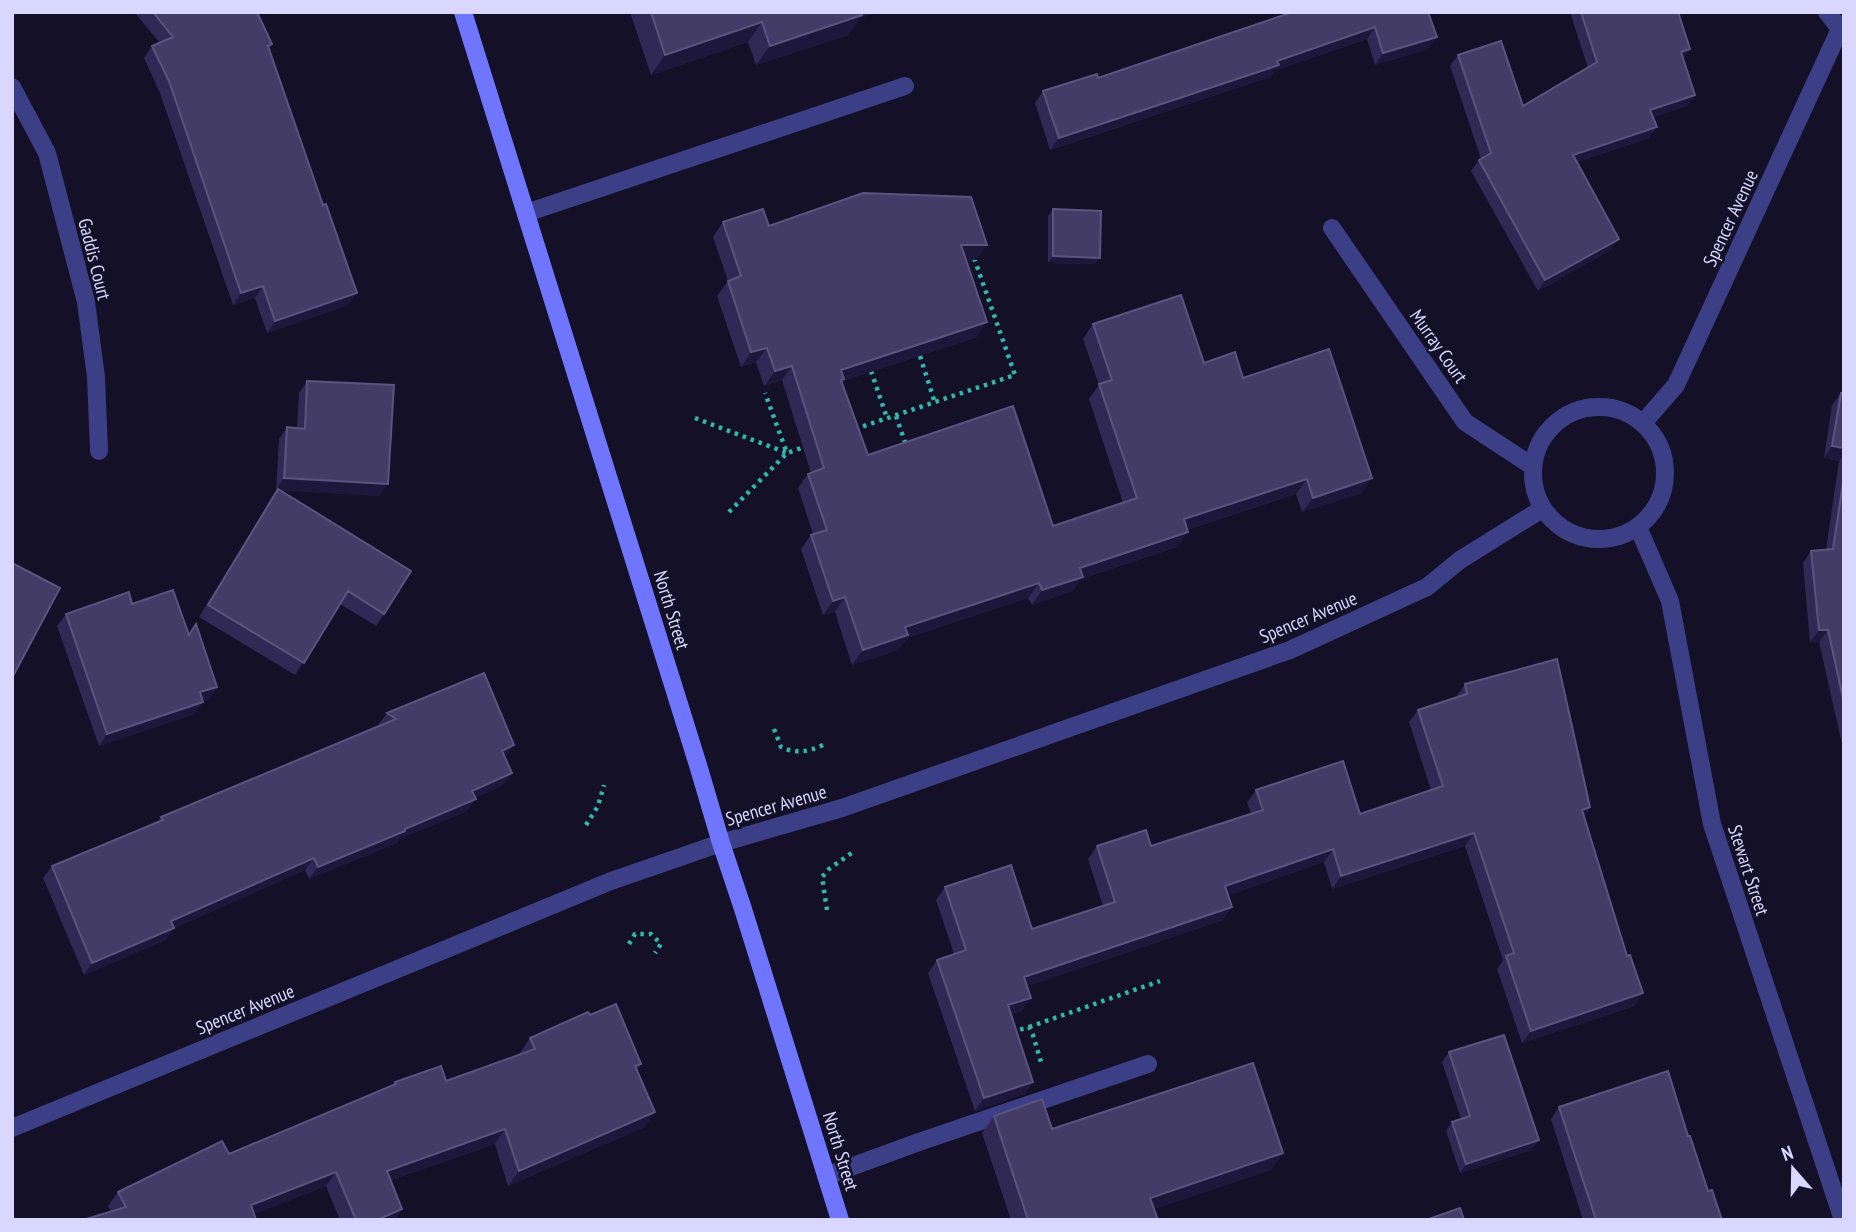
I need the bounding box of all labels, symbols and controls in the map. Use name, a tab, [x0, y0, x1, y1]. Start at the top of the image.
street label: Spencer Avenue	[1697, 166, 1763, 270]
street label: Gaddis Court	[73, 216, 117, 303]
street label: Murray Court	[1405, 305, 1474, 388]
street label: North Street	[649, 568, 696, 653]
street label: Spencer Avenue	[1256, 586, 1361, 648]
street label: Spencer Avenue	[723, 779, 829, 831]
street label: Stewart Street	[1723, 822, 1775, 919]
street label: Spencer Avenue	[192, 978, 298, 1040]
street label: North Street	[818, 1109, 865, 1194]
north arrow	[1758, 1134, 1828, 1204]
text: N	[1778, 1140, 1796, 1166]

